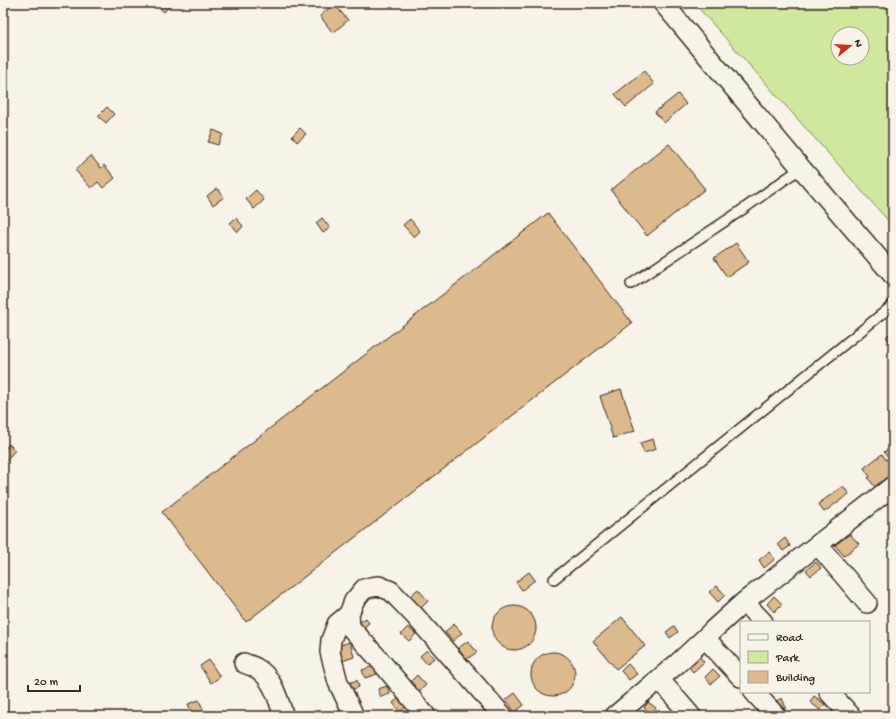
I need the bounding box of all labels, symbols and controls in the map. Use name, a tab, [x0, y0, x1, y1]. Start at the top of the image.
north arrow	[830, 26, 870, 66]
text: N	[851, 38, 864, 49]
legend	[740, 621, 870, 693]
text: Road	[776, 632, 803, 646]
text: Park	[775, 652, 801, 666]
scale bar	[28, 667, 80, 693]
text: Building	[775, 672, 815, 686]
text: 20 m	[34, 676, 59, 690]

